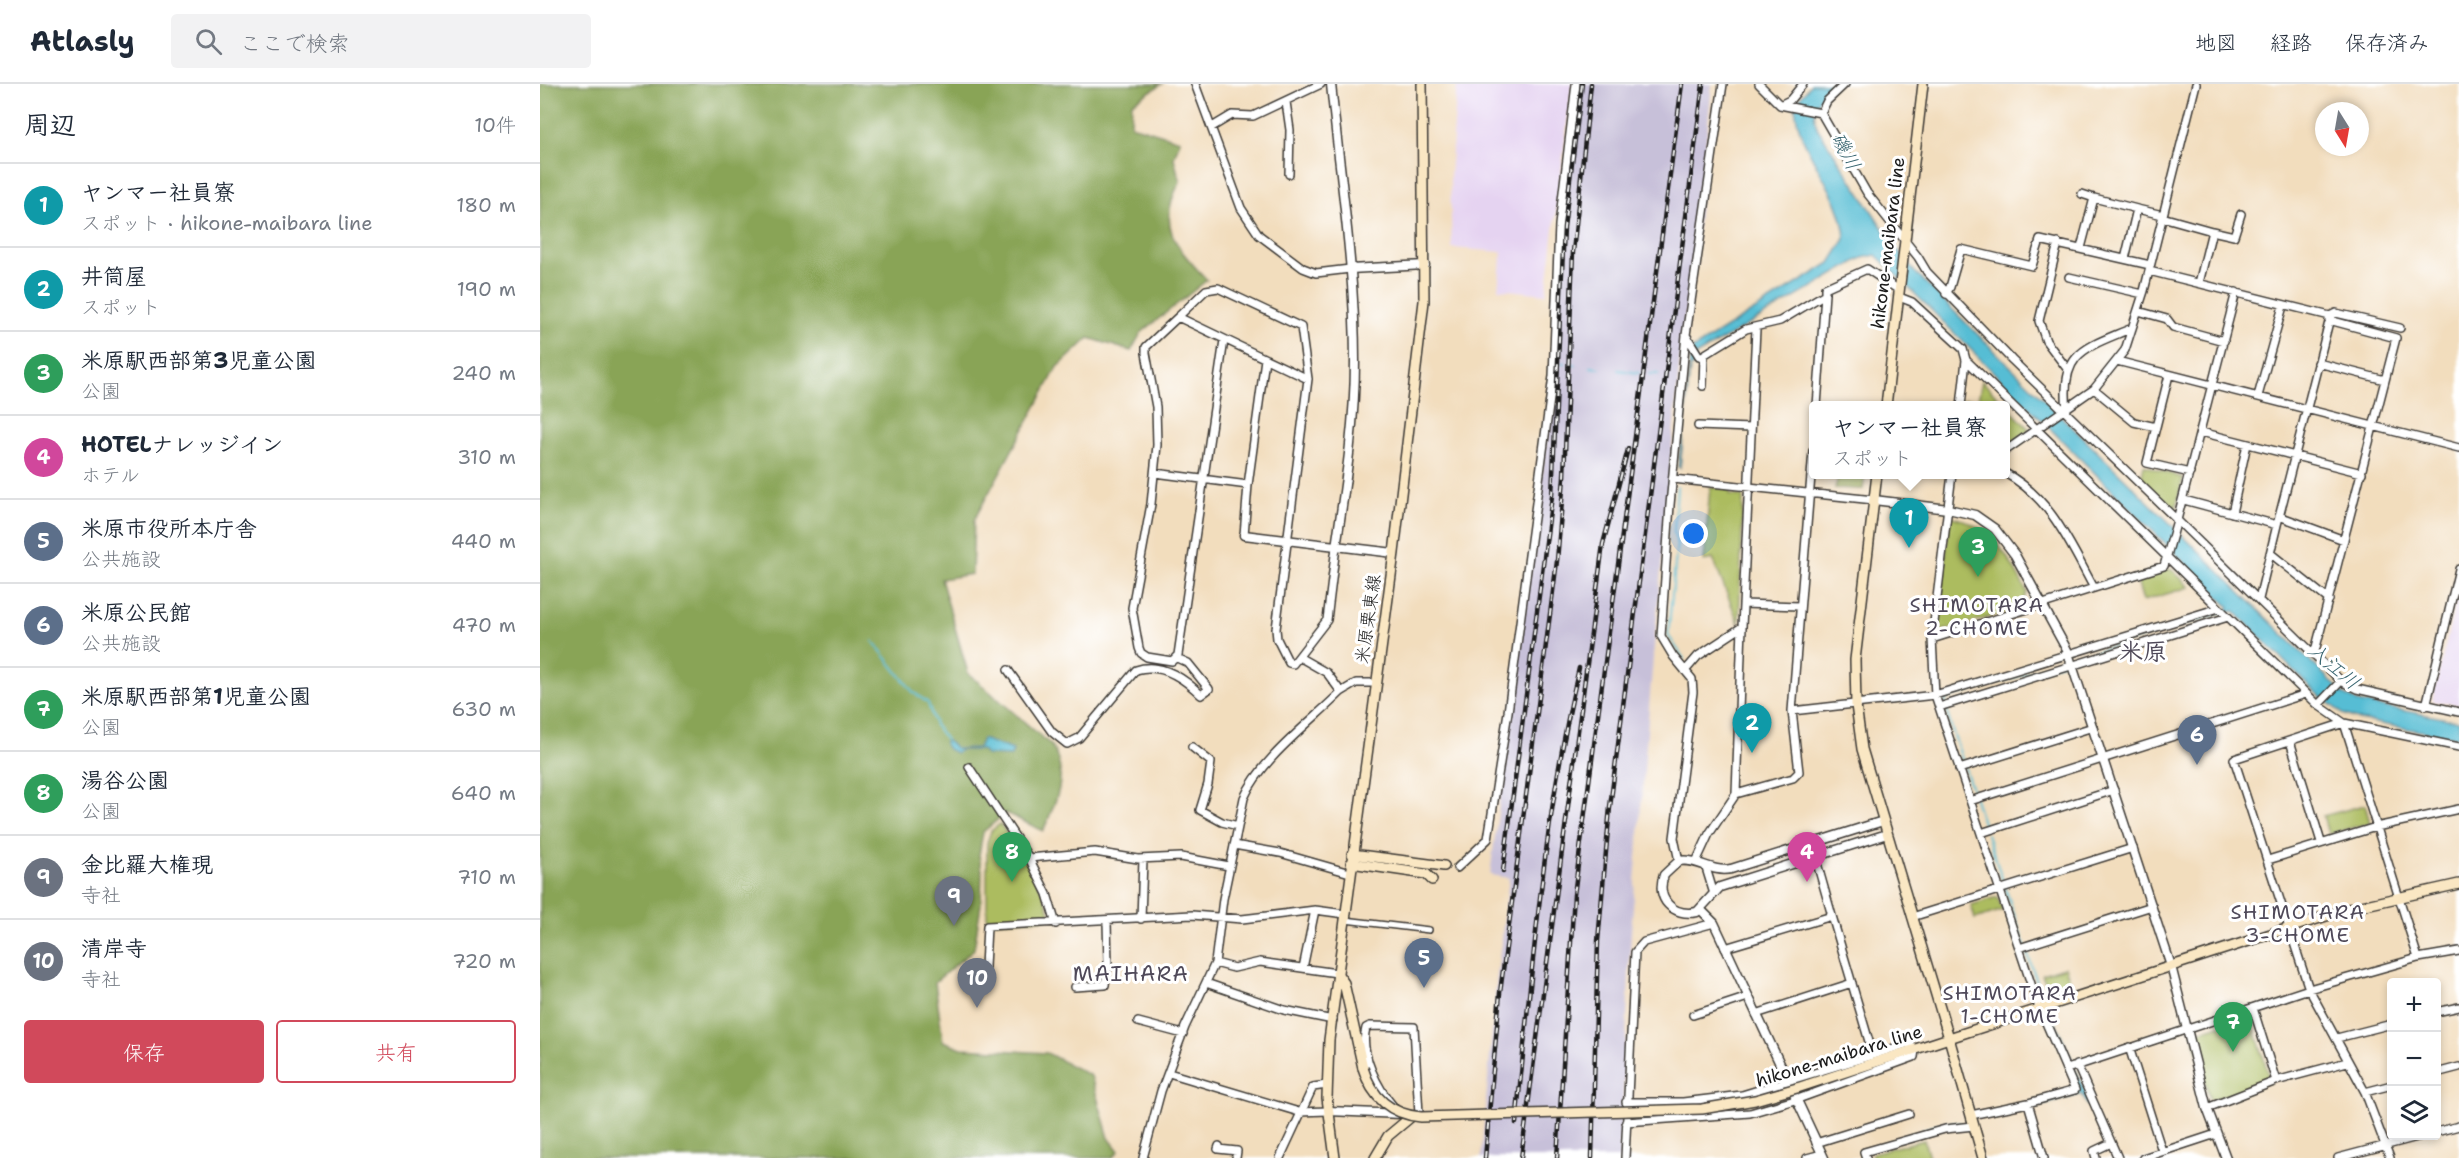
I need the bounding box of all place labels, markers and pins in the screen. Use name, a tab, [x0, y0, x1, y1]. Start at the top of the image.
pin: 1	[1890, 498, 1928, 548]
pin: 3	[1958, 528, 1998, 577]
pin: 2	[1732, 704, 1772, 753]
pin: 6	[2178, 716, 2216, 765]
pin: 8	[992, 832, 1032, 882]
pin: 4	[1788, 832, 1826, 882]
pin: 9	[934, 876, 974, 926]
pin: 5	[1404, 938, 1444, 988]
pin: 10	[958, 958, 996, 1008]
pin: 7	[2214, 1002, 2252, 1052]

